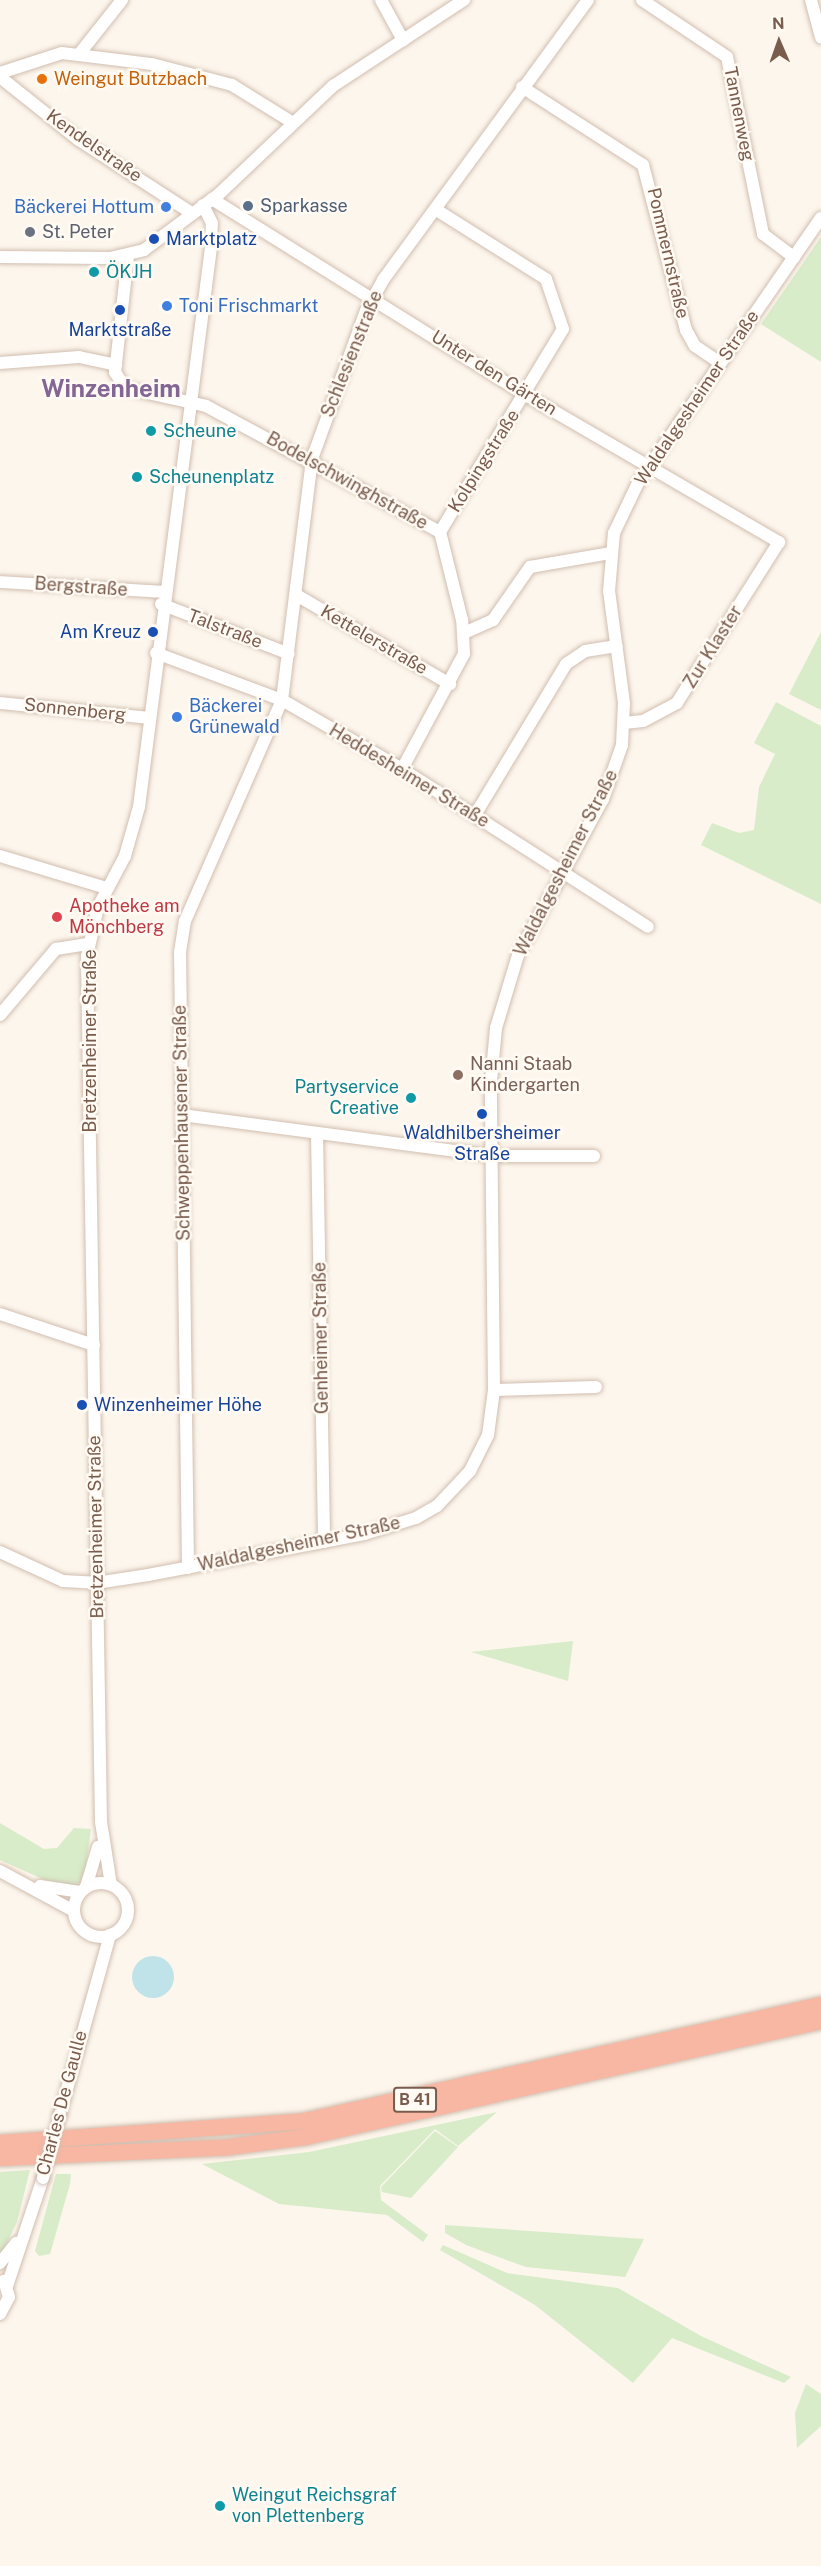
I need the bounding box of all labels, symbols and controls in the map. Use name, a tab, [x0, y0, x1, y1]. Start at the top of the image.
north arrow	[749, 12, 809, 72]
text: N	[772, 14, 785, 33]
street label: Tannenweg	[719, 65, 759, 163]
place label: Weingut Butzbach	[54, 68, 207, 90]
marker: Weingut Butzbach	[35, 72, 49, 86]
street label: Kendelstraße	[42, 105, 146, 187]
street label: Pommernstraße	[642, 186, 694, 320]
place label: Sparkasse	[260, 195, 348, 217]
place label: Bäckerei Hottum	[14, 196, 154, 218]
marker: Sparkasse	[241, 199, 255, 213]
marker: Bäckerei Hottum	[159, 200, 173, 214]
place label: St. Peter	[42, 221, 114, 243]
marker: St. Peter	[23, 225, 37, 239]
place label: Marktplatz	[166, 228, 257, 250]
marker: Marktplatz	[147, 232, 161, 246]
place label: ÖKJH	[106, 261, 153, 283]
marker: ÖKJH	[87, 265, 101, 279]
street label: Schlesienstraße	[317, 288, 387, 420]
place label: Toni Frischmarkt	[179, 295, 319, 317]
marker: Toni Frischmarkt	[160, 299, 174, 313]
marker: Marktstraße	[113, 303, 127, 317]
street label: Waldalgesheimer Straße	[630, 306, 764, 490]
place label: Marktstraße	[68, 319, 172, 341]
street label: Unter den Gärten	[427, 326, 561, 420]
district label: Winzenheim	[41, 375, 181, 403]
street label: Kolpingstraße	[444, 406, 524, 516]
place label: Scheune	[163, 420, 236, 442]
marker: Scheune	[144, 424, 158, 438]
street label: Bodelschwinghstraße	[263, 428, 431, 534]
place label: Scheunenplatz	[149, 466, 274, 488]
marker: Scheunenplatz	[130, 470, 144, 484]
street label: Bergstraße	[34, 573, 128, 601]
street label: Kettelerstraße	[317, 601, 431, 679]
street label: Zur Klaster	[679, 602, 747, 692]
street label: Talstraße	[185, 605, 265, 653]
place label: Am Kreuz	[60, 621, 141, 643]
marker: Am Kreuz	[146, 625, 160, 639]
street label: Sonnenberg	[23, 694, 127, 726]
place label: Bäckerei Grünewald	[189, 696, 280, 738]
marker: Bäckerei Grünewald	[170, 710, 184, 724]
street label: Heddesheimer Straße	[325, 720, 493, 832]
street label: Waldalgesheimer Straße	[510, 766, 622, 960]
place label: Apotheke am Mönchberg	[69, 896, 180, 938]
marker: Apotheke am Mönchberg	[50, 910, 64, 924]
street label: Bretzenheimer Straße	[79, 949, 101, 1133]
street label: Schweppenhausener Straße	[169, 1005, 195, 1241]
place label: Nanni Staab Kindergarten	[470, 1054, 580, 1096]
marker: Nanni Staab Kindergarten	[451, 1068, 465, 1082]
place label: Partyservice Creative	[294, 1077, 399, 1120]
marker: Partyservice Creative	[404, 1091, 418, 1105]
marker: Waldhilbersheimer Straße	[475, 1107, 489, 1121]
place label: Waldhilbersheimer Straße	[403, 1123, 561, 1166]
street label: Genheimer Straße	[309, 1262, 333, 1414]
place label: Winzenheimer Höhe	[94, 1394, 262, 1416]
marker: Winzenheimer Höhe	[75, 1398, 89, 1412]
street label: Bretzenheimer Straße	[84, 1435, 108, 1619]
street label: Waldalgesheimer Straße	[196, 1512, 402, 1576]
street label: Charles De Gaulle	[32, 2028, 92, 2178]
road number: B 41	[392, 2087, 438, 2113]
place label: Weingut Reichsgraf von Plettenberg	[232, 2485, 397, 2528]
marker: Weingut Reichsgraf von Plettenberg	[213, 2499, 227, 2513]

